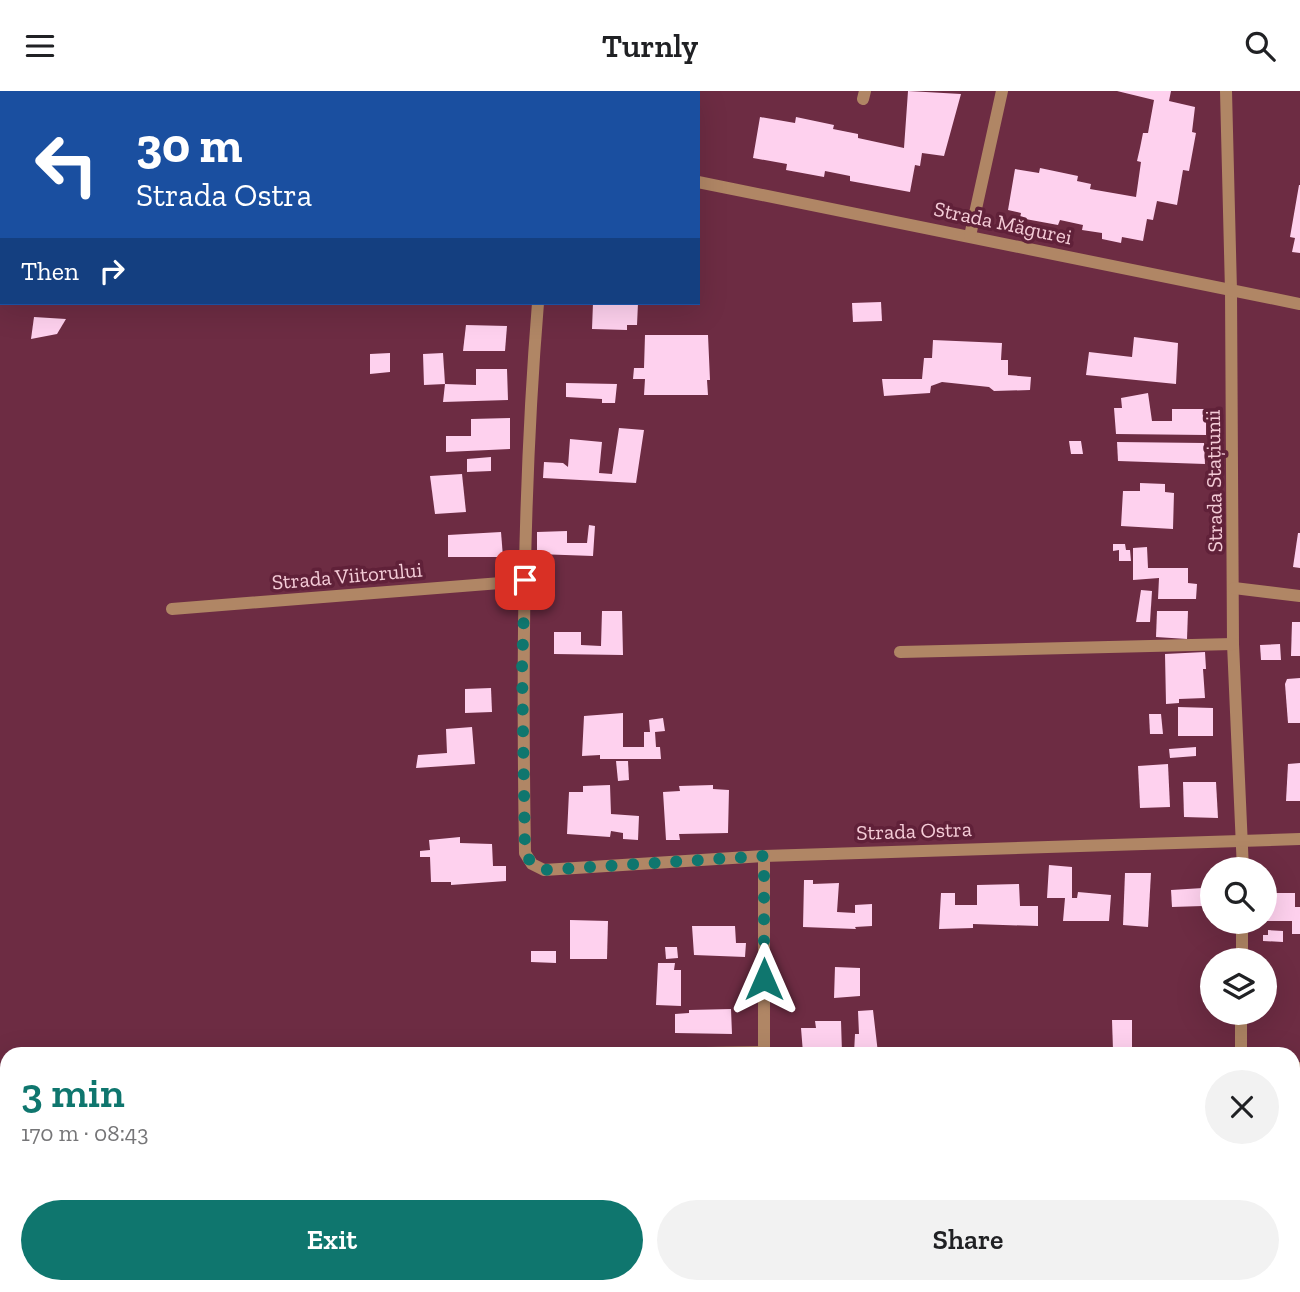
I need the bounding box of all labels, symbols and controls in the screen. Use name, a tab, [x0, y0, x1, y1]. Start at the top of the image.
icon: menu	[21, 27, 59, 65]
text: Turnly	[602, 27, 698, 65]
icon: search	[1241, 27, 1279, 65]
text: 30 m	[136, 116, 242, 175]
icon: left	[21, 119, 112, 210]
text: Strada Ostra	[136, 176, 312, 214]
street label: Strada Măgurei	[932, 196, 1075, 249]
icon: right	[93, 252, 131, 290]
text: Then	[21, 255, 79, 287]
street label: Strada Stațiunii	[1200, 409, 1227, 553]
pin	[495, 550, 555, 610]
street label: Strada Viitorului	[271, 556, 423, 595]
icon: arrive	[506, 561, 544, 599]
street label: Strada Ostra	[856, 816, 972, 845]
map controls	[1200, 857, 1277, 1025]
button: search	[1200, 857, 1277, 934]
position arrow	[727, 942, 801, 1016]
button: layers	[1200, 948, 1277, 1025]
text: 3 min	[21, 1067, 125, 1118]
button: close	[1205, 1070, 1279, 1144]
text: 170 m · 08:43	[21, 1119, 149, 1147]
button: Exit	[21, 1200, 643, 1280]
button: Share	[657, 1200, 1279, 1280]

